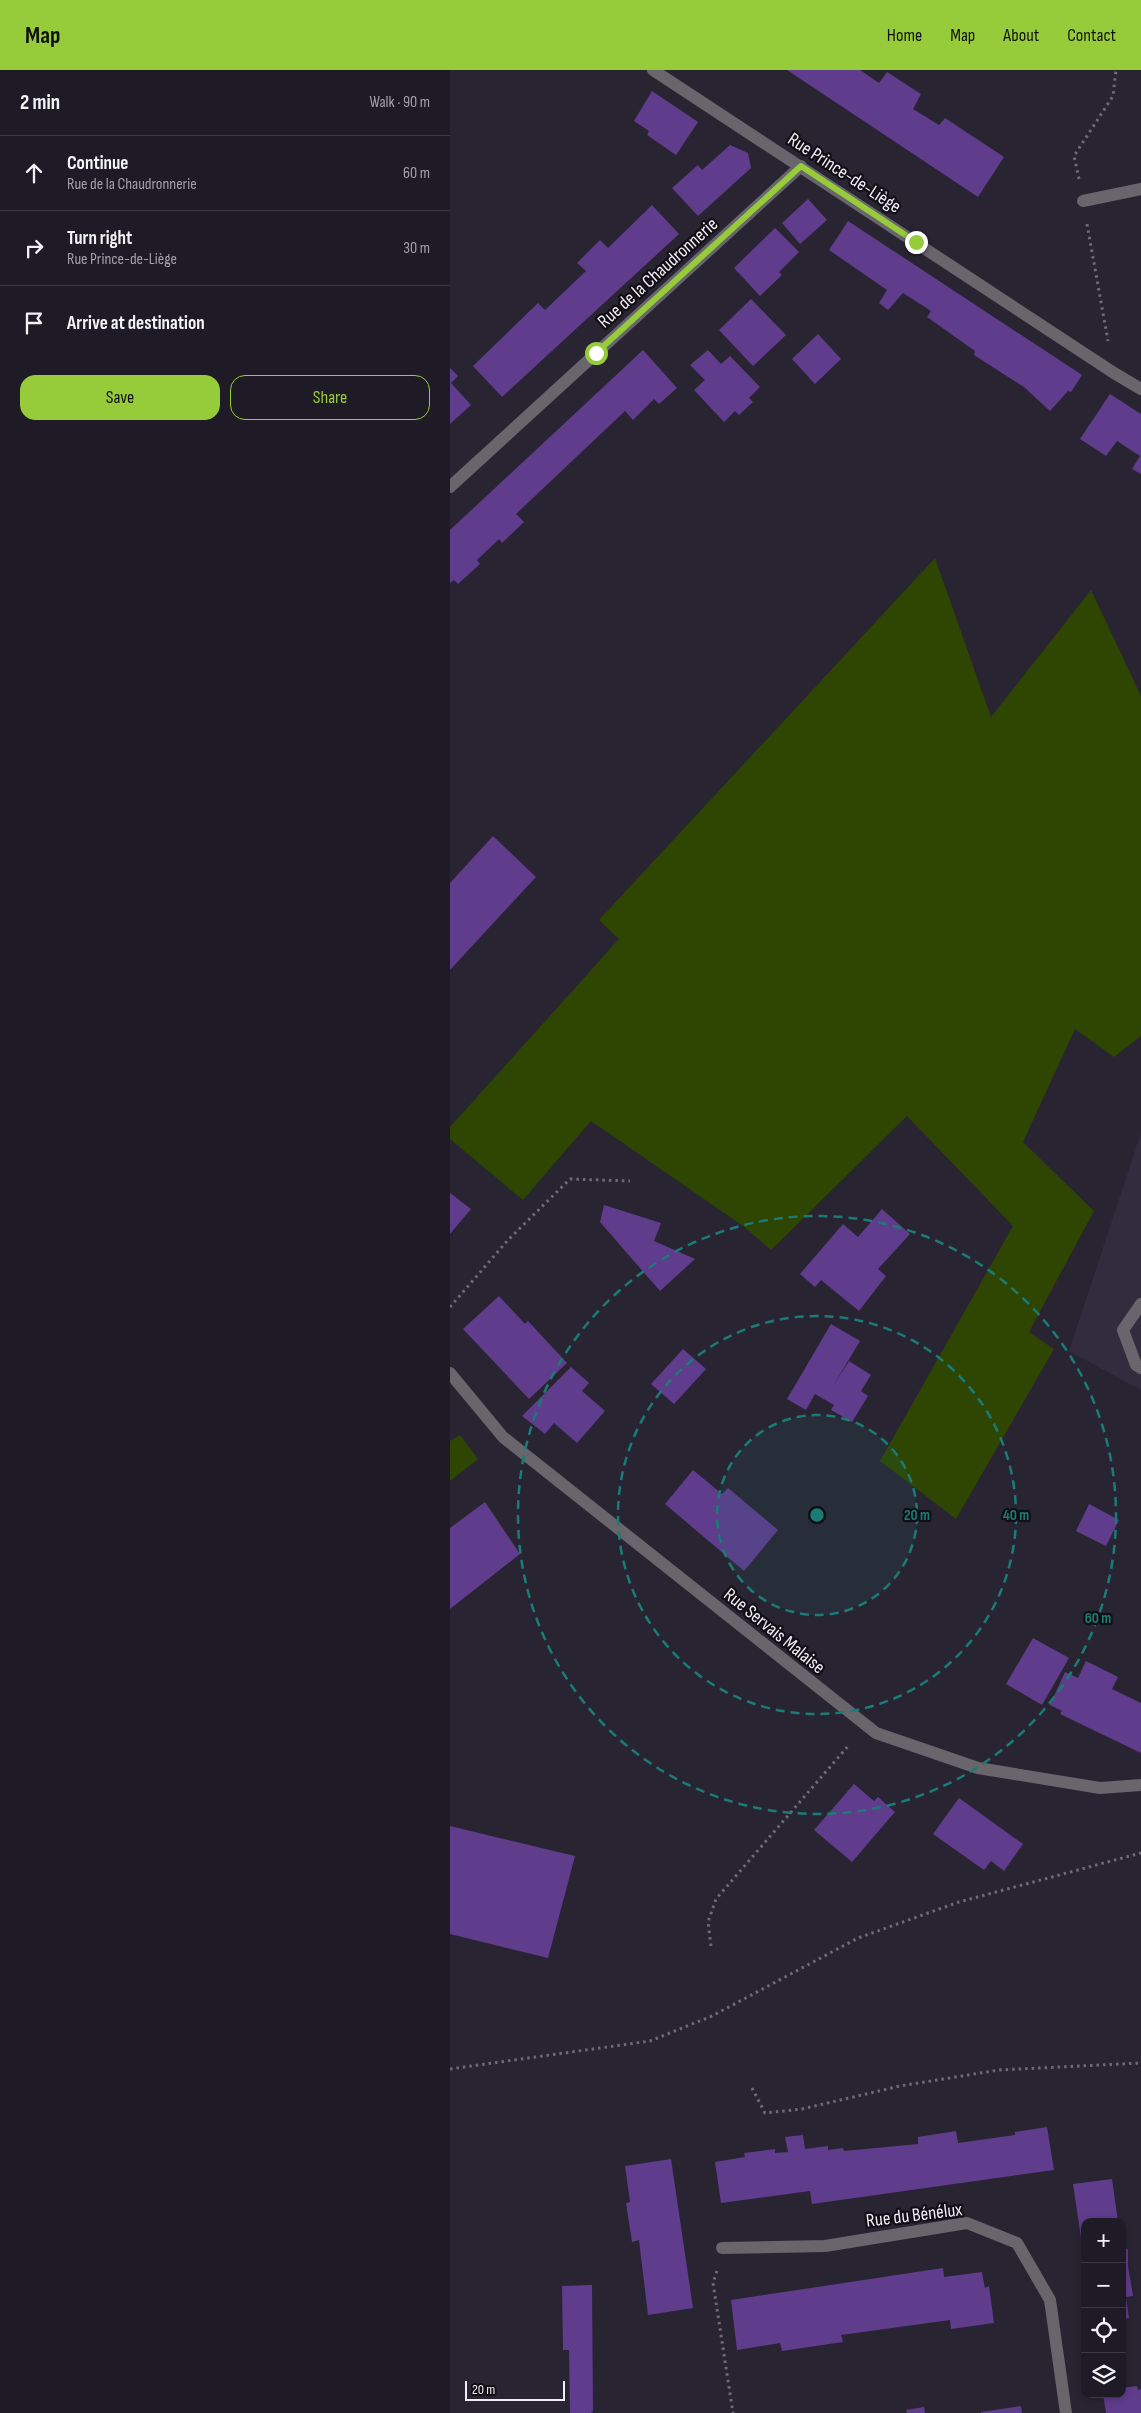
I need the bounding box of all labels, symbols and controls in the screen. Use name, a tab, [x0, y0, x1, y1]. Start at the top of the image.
text: Map	[25, 21, 60, 50]
text: Home	[887, 25, 922, 46]
text: Map	[950, 25, 975, 46]
text: About	[1003, 25, 1039, 46]
text: Contact	[1067, 25, 1116, 46]
text: 2 min	[20, 90, 60, 115]
text: Walk · 90 m	[369, 93, 430, 112]
street label: Rue Prince-de-Liège	[783, 128, 905, 218]
text: Continue	[67, 152, 128, 175]
icon: ahead	[20, 159, 48, 187]
text: 60 m	[403, 164, 430, 183]
text: Rue de la Chaudronnerie	[67, 175, 197, 194]
street label: Rue de la Chaudronnerie	[593, 213, 723, 333]
text: Turn right	[67, 227, 132, 250]
route end	[905, 231, 928, 254]
icon: right	[20, 234, 48, 262]
text: 30 m	[403, 239, 430, 258]
text: Rue Prince-de-Liège	[67, 250, 177, 269]
icon: arrive	[20, 309, 48, 337]
text: Arrive at destination	[67, 312, 205, 335]
route start	[585, 342, 608, 365]
button: Save	[20, 375, 220, 420]
button: Share	[230, 375, 430, 420]
centre of rings	[808, 1506, 826, 1524]
text: 20 m	[904, 1506, 930, 1525]
text: 40 m	[1003, 1506, 1029, 1525]
street label: Rue Servais Malaise	[719, 1583, 829, 1679]
text: 60 m	[1085, 1609, 1111, 1628]
street label: Rue du Bénélux	[865, 2198, 964, 2233]
map controls	[1081, 2218, 1126, 2398]
button: +	[1081, 2218, 1126, 2263]
button: −	[1081, 2263, 1126, 2308]
button: locate	[1081, 2308, 1126, 2353]
button: layers	[1081, 2353, 1126, 2398]
scale bar	[465, 2378, 565, 2401]
text: 20 m	[472, 2381, 495, 2398]

